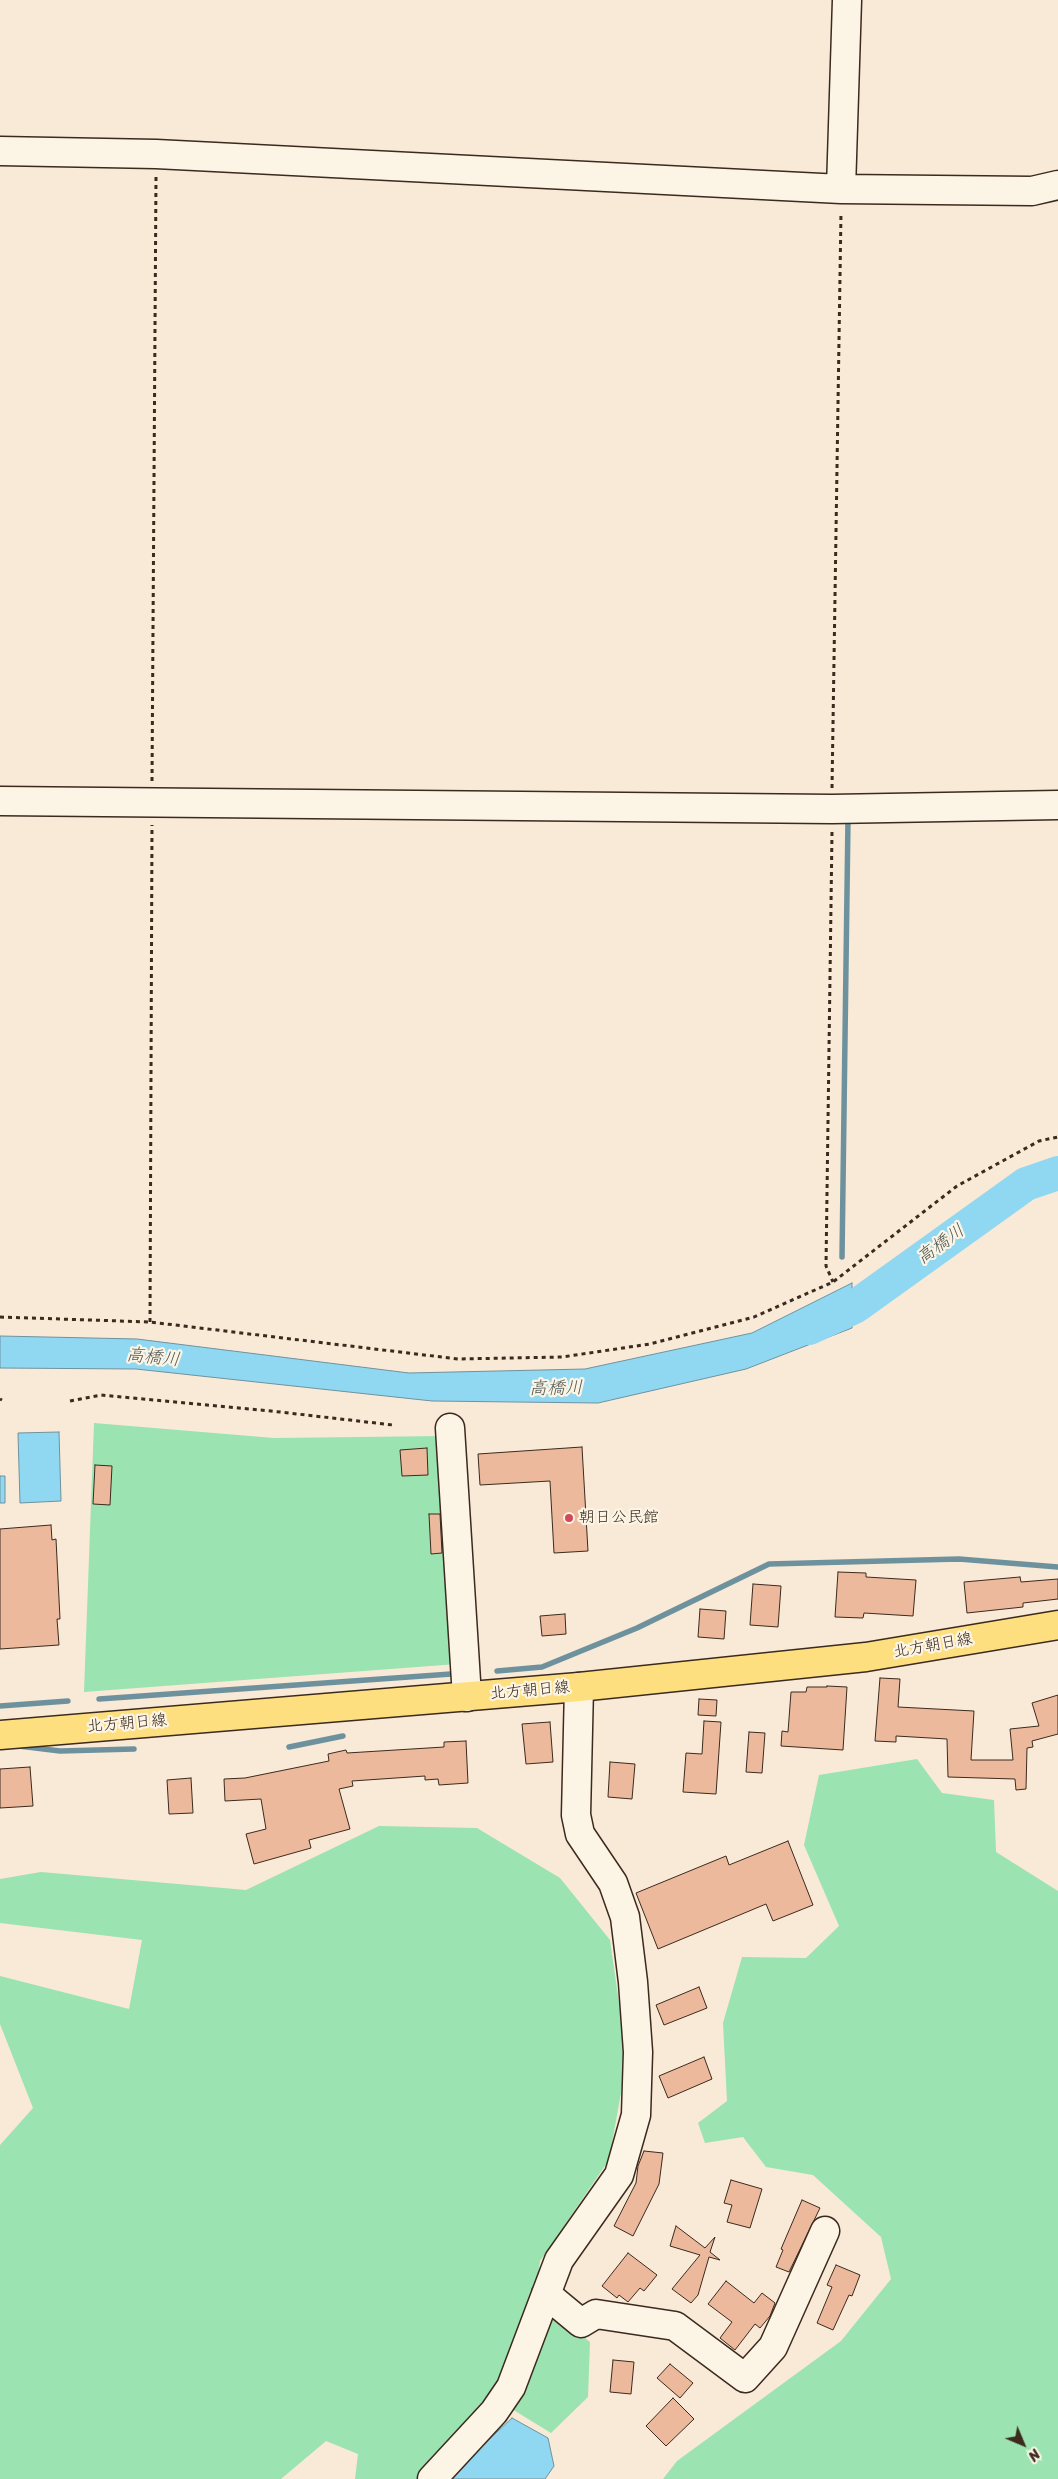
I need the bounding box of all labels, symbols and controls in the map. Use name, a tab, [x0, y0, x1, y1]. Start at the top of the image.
water label: 高橋川	[913, 1220, 969, 1270]
water label: 高橋川	[125, 1344, 181, 1372]
water label: 高橋川	[529, 1378, 583, 1400]
place label: 朝日公民館	[579, 1508, 659, 1528]
marker: 朝日公民館	[563, 1512, 575, 1524]
street label: 北方朝日線	[892, 1630, 974, 1662]
street label: 北方朝日線	[489, 1678, 571, 1704]
street label: 北方朝日線	[86, 1711, 168, 1737]
north arrow	[998, 2419, 1048, 2469]
text: N	[1022, 2443, 1046, 2467]

